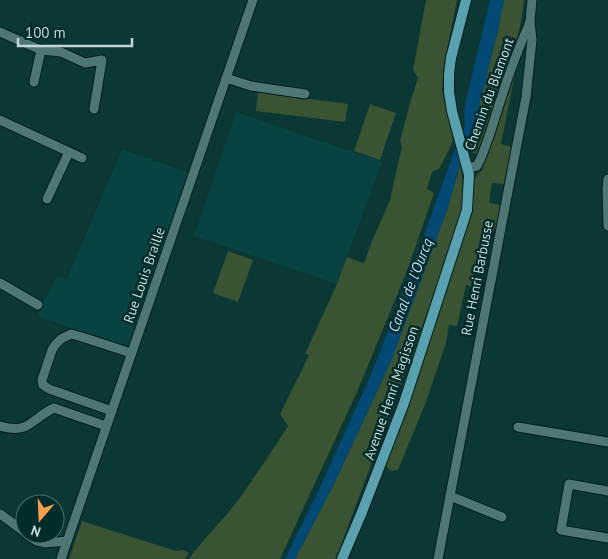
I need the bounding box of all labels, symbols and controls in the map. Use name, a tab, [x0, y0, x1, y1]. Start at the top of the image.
scale bar	[18, 15, 131, 47]
text: 100 m	[25, 23, 66, 42]
street label: Chemin du Blamont	[460, 35, 518, 153]
street label: Rue Henri Barbusse	[457, 219, 497, 337]
street label: Rue Louis Braille	[119, 225, 169, 325]
water label: Canal de l'Ourcq	[383, 235, 437, 335]
street label: Avenue Henri Magisson	[360, 324, 422, 462]
north arrow	[15, 494, 65, 544]
text: N	[28, 521, 43, 541]

